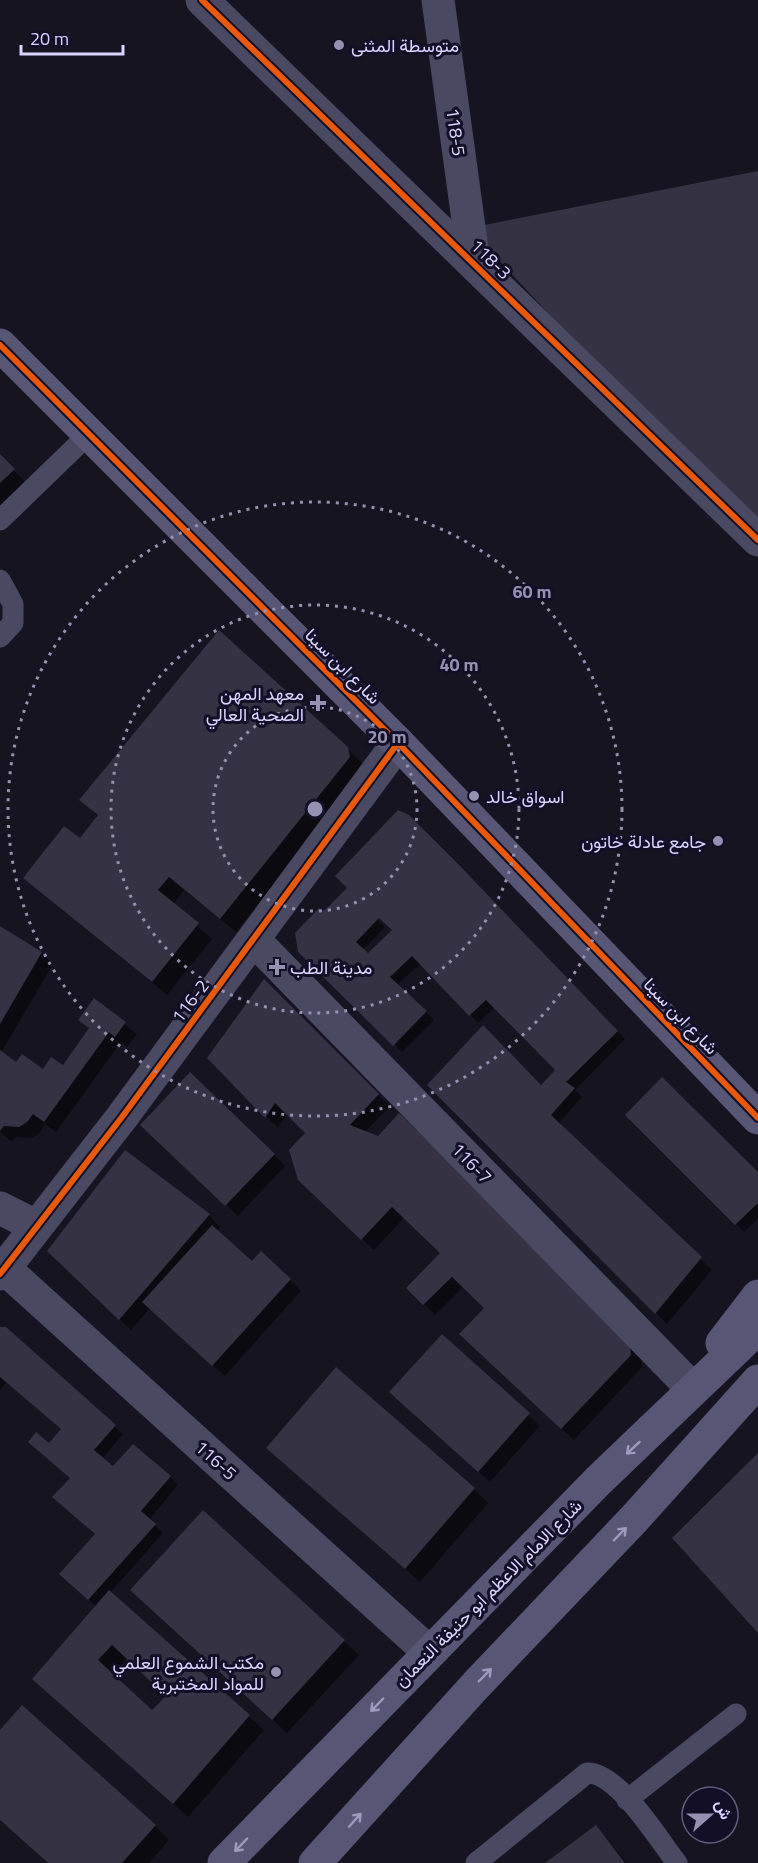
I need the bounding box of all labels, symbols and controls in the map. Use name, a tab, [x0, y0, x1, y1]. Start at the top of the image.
scale bar	[21, 18, 123, 56]
text: 20 m	[30, 25, 69, 52]
place label: متوسطة المثنى	[351, 32, 459, 59]
marker: متوسطة المثنى	[332, 38, 346, 52]
street label: 118-5	[439, 106, 473, 158]
street label: 118-3	[464, 233, 518, 285]
text: 60 m	[512, 578, 552, 605]
street label: شارع ابن سينا	[299, 622, 387, 710]
text: 40 m	[439, 651, 479, 678]
place label: معهد المهن الصحية العالي	[206, 680, 304, 730]
marker: معهد المهن الصحية العالي	[309, 694, 327, 712]
text: 20 m	[367, 723, 407, 750]
place label: اسواق خالد	[486, 783, 565, 810]
marker: اسواق خالد	[467, 789, 481, 803]
centre of rings	[305, 799, 325, 819]
place label: جامع عادلة خاتون	[581, 828, 706, 855]
marker: جامع عادلة خاتون	[711, 834, 725, 848]
place label: مدينة الطب	[290, 954, 372, 981]
marker: مدينة الطب	[268, 958, 286, 976]
street label: شارع ابن سينا	[637, 971, 725, 1061]
street label: 116-2	[165, 974, 215, 1028]
street label: 116-7	[446, 1136, 498, 1190]
street label: 116-5	[189, 1434, 243, 1486]
one-way arrow	[626, 1441, 641, 1455]
street label: شارع الامام الاعظم ابو حنيفة النعمان	[388, 1493, 588, 1693]
one-way arrow	[613, 1527, 627, 1542]
place label: مكتب الشموع العلمي للمواد المختبرية	[112, 1649, 264, 1697]
marker: مكتب الشموع العلمي للمواد المختبرية	[269, 1665, 283, 1679]
one-way arrow	[478, 1668, 493, 1683]
one-way arrow	[370, 1698, 384, 1713]
north arrow	[680, 1785, 740, 1845]
text: ش	[709, 1796, 739, 1823]
one-way arrow	[348, 1813, 362, 1828]
one-way arrow	[234, 1838, 248, 1853]

